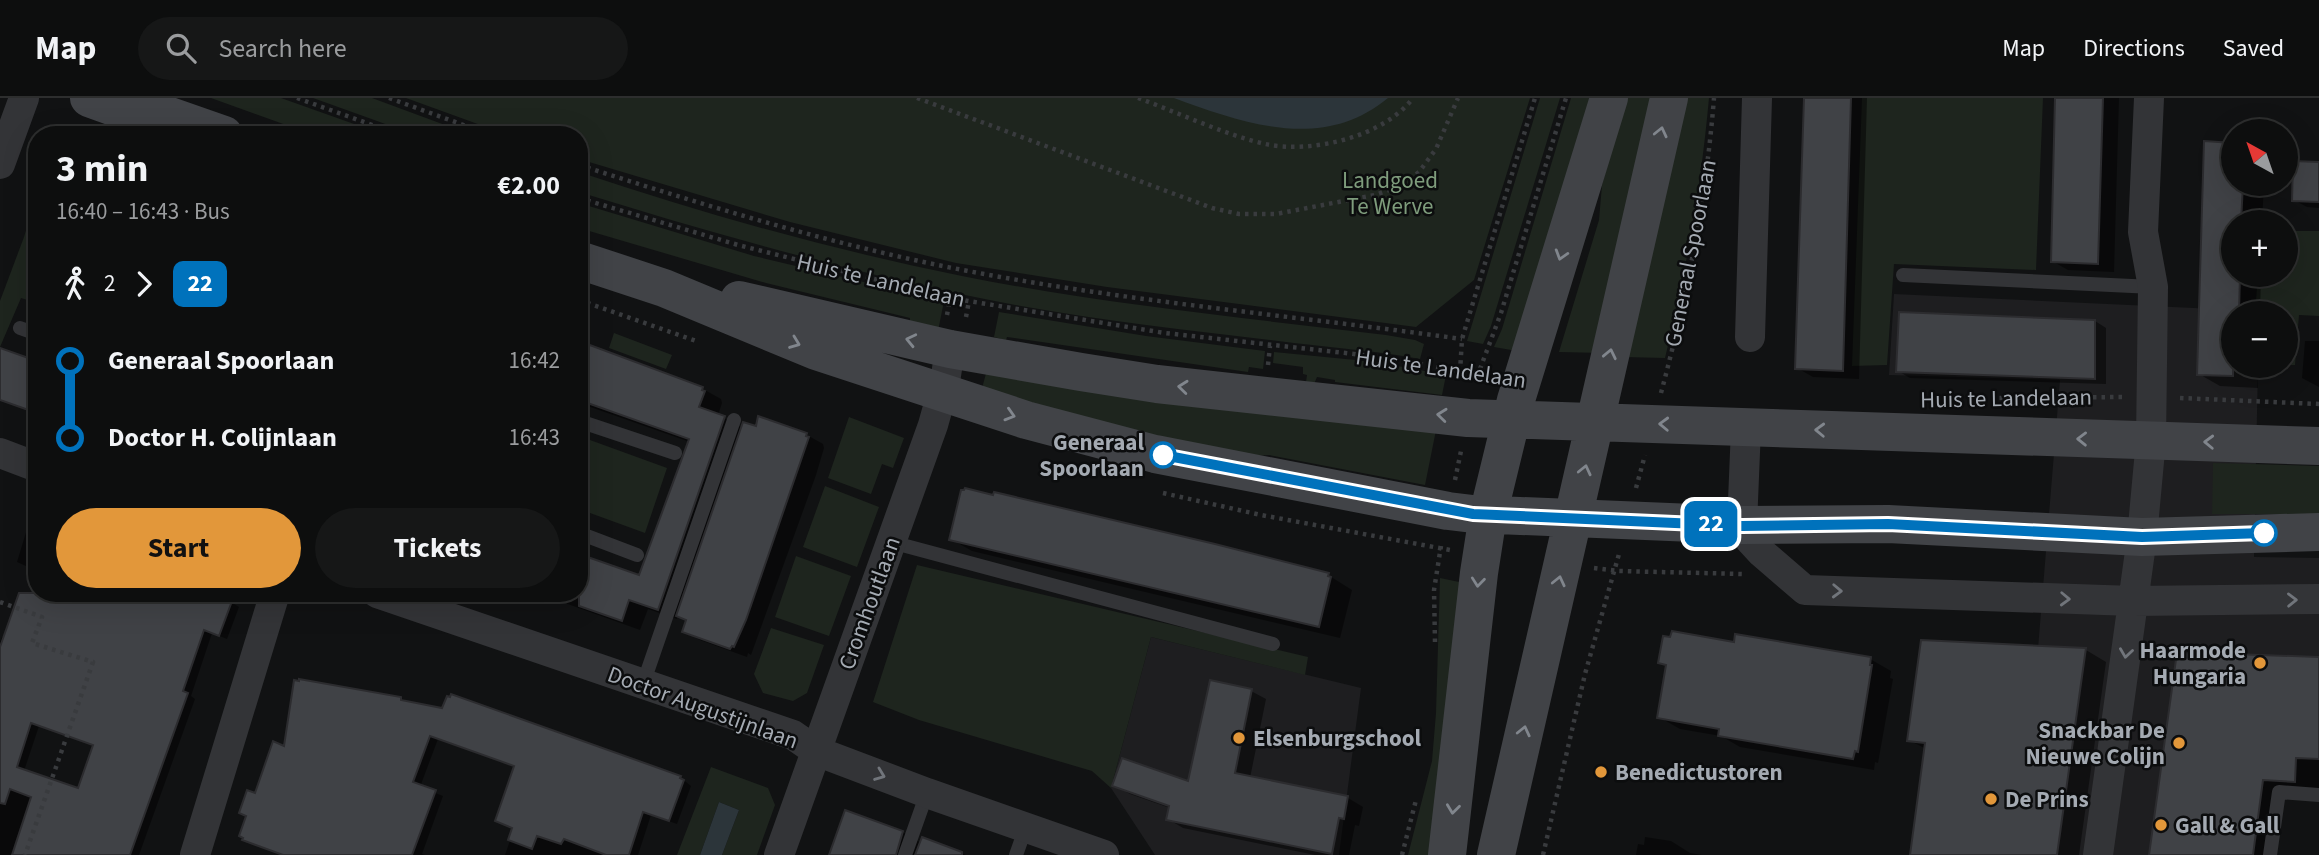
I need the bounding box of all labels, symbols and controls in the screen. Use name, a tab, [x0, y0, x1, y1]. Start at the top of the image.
search box	[138, 17, 628, 80]
text: Map	[35, 25, 96, 72]
icon: search	[162, 29, 200, 67]
text: Search here	[218, 30, 347, 67]
text: Map	[2002, 31, 2045, 66]
text: Directions	[2083, 31, 2185, 66]
text: Saved	[2223, 31, 2284, 66]
north arrow	[2221, 119, 2298, 196]
map controls	[2221, 119, 2298, 378]
one-way arrow	[1653, 126, 1668, 138]
text: 3 min	[56, 142, 148, 196]
street label: Generaal Spoorlaan	[1656, 157, 1725, 350]
park label: Landgoed Te Werve	[1342, 164, 1438, 223]
text: €2.00	[497, 167, 560, 204]
text: 16:40 – 16:43 · Bus	[56, 195, 230, 228]
button: +	[2221, 210, 2298, 287]
street label: Huis te Landelaan	[793, 245, 968, 316]
one-way arrow	[1555, 248, 1569, 261]
icon: walk	[56, 265, 94, 303]
icon: forward	[125, 265, 163, 303]
text: 22	[187, 266, 213, 301]
text: 2	[104, 267, 115, 300]
button: −	[2221, 301, 2298, 378]
one-way arrow	[905, 334, 917, 348]
one-way arrow	[788, 335, 800, 349]
street label: Huis te Landelaan	[1353, 340, 1528, 397]
text: Generaal Spoorlaan	[108, 342, 334, 379]
text: 16:42	[509, 344, 560, 377]
one-way arrow	[1602, 348, 1617, 360]
one-way arrow	[1178, 379, 1189, 394]
street label: Huis te Landelaan	[1920, 381, 2092, 416]
one-way arrow	[1004, 407, 1016, 422]
one-way arrow	[1436, 408, 1447, 423]
one-way arrow	[1658, 417, 1669, 432]
text: Doctor H. Colijnlaan	[108, 419, 337, 456]
text: 16:43	[509, 421, 560, 454]
one-way arrow	[1814, 422, 1825, 438]
place label: Generaal Spoorlaan	[1039, 426, 1144, 485]
one-way arrow	[2077, 431, 2087, 447]
one-way arrow	[2204, 435, 2215, 450]
marker: Generaal Spoorlaan	[1150, 442, 1176, 468]
one-way arrow	[1576, 464, 1591, 476]
line badge: 22	[1680, 501, 1742, 547]
text: 22	[1698, 506, 1724, 541]
button: Start	[56, 508, 301, 588]
button: Tickets	[315, 508, 560, 588]
unlabelled marker	[2251, 520, 2277, 546]
street label: Cromhoutlaan	[830, 532, 909, 674]
one-way arrow	[1551, 575, 1565, 587]
one-way arrow	[1470, 577, 1485, 588]
one-way arrow	[1832, 584, 1843, 599]
one-way arrow	[2059, 591, 2070, 606]
one-way arrow	[2287, 592, 2298, 607]
place label: Haarmode Hungaria	[2140, 634, 2246, 693]
one-way arrow	[2119, 647, 2134, 659]
marker: Haarmode Hungaria	[2252, 655, 2268, 671]
street label: Doctor Augustijnlaan	[603, 658, 803, 757]
place label: Snackbar De Nieuwe Colijn	[2026, 714, 2165, 773]
place label: Elsenburgschool	[1253, 722, 1422, 755]
one-way arrow	[1516, 725, 1530, 737]
marker: Elsenburgschool	[1231, 730, 1247, 746]
marker: Snackbar De Nieuwe Colijn	[2171, 735, 2187, 751]
place label: Benedictustoren	[1615, 756, 1783, 789]
marker: Benedictustoren	[1593, 764, 1609, 780]
one-way arrow	[873, 767, 885, 781]
place label: De Prins	[2005, 783, 2089, 816]
marker: De Prins	[1983, 791, 1999, 807]
one-way arrow	[1446, 803, 1461, 814]
place label: Gall & Gall	[2175, 809, 2280, 842]
marker: Gall & Gall	[2153, 817, 2169, 833]

